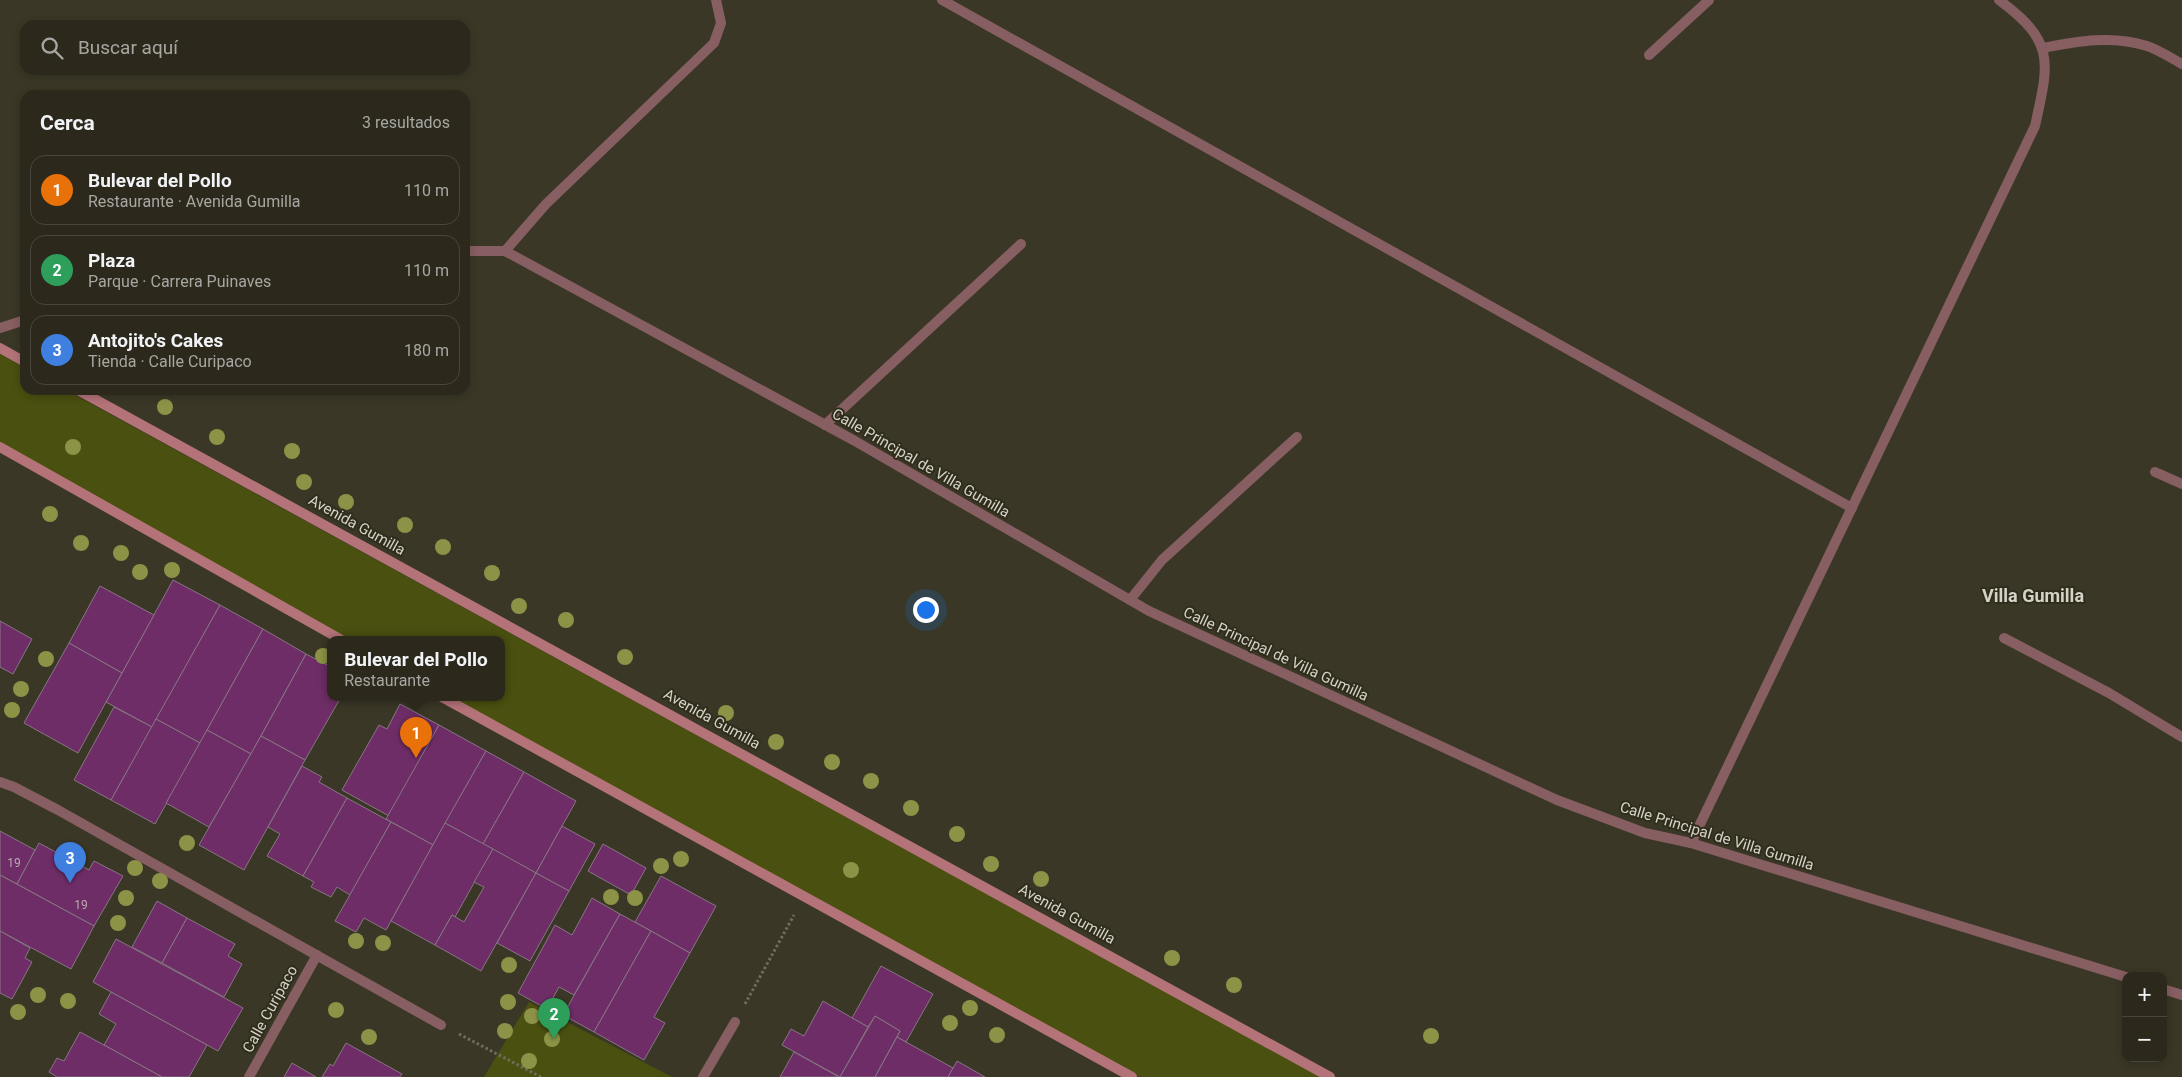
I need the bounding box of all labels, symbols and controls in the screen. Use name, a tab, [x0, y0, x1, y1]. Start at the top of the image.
search box	[20, 20, 470, 75]
icon: search	[38, 34, 66, 62]
text: Buscar aquí	[78, 36, 178, 59]
text: Cerca	[40, 111, 95, 135]
text: 3 resultados	[362, 113, 450, 132]
text: Bulevar del Pollo	[88, 169, 232, 192]
text: 1	[52, 181, 62, 200]
text: 110 m	[404, 181, 449, 200]
text: Restaurante · Avenida Gumilla	[88, 192, 301, 211]
text: Plaza	[88, 249, 135, 272]
text: 2	[52, 261, 62, 280]
text: 110 m	[404, 261, 449, 280]
text: Parque · Carrera Puinaves	[88, 272, 271, 291]
text: Antojito's Cakes	[88, 329, 223, 352]
text: 3	[52, 341, 62, 360]
text: 180 m	[404, 341, 449, 360]
text: Tienda · Calle Curipaco	[88, 352, 252, 371]
street label: Calle Principal de Villa Gumilla	[829, 405, 1013, 521]
street label: Avenida Gumilla	[306, 491, 408, 559]
district label: Villa Gumilla	[1982, 585, 2084, 606]
your location	[913, 597, 939, 623]
street label: Calle Principal de Villa Gumilla	[1181, 603, 1371, 705]
popup	[327, 636, 505, 701]
text: Bulevar del Pollo	[344, 648, 488, 671]
text: Restaurante	[344, 671, 430, 690]
street label: Avenida Gumilla	[661, 685, 763, 753]
pin: 1	[400, 717, 432, 758]
street label: Calle Principal de Villa Gumilla	[1618, 798, 1816, 874]
pin: 3	[54, 842, 86, 883]
house number: 19	[7, 856, 21, 870]
street label: Avenida Gumilla	[1016, 880, 1118, 948]
house number: 19	[74, 898, 88, 912]
street label: Calle Curipaco	[239, 962, 301, 1056]
map controls	[2122, 972, 2167, 1062]
button: +	[2122, 972, 2167, 1017]
pin: 2	[538, 998, 570, 1039]
button: −	[2122, 1017, 2167, 1062]

